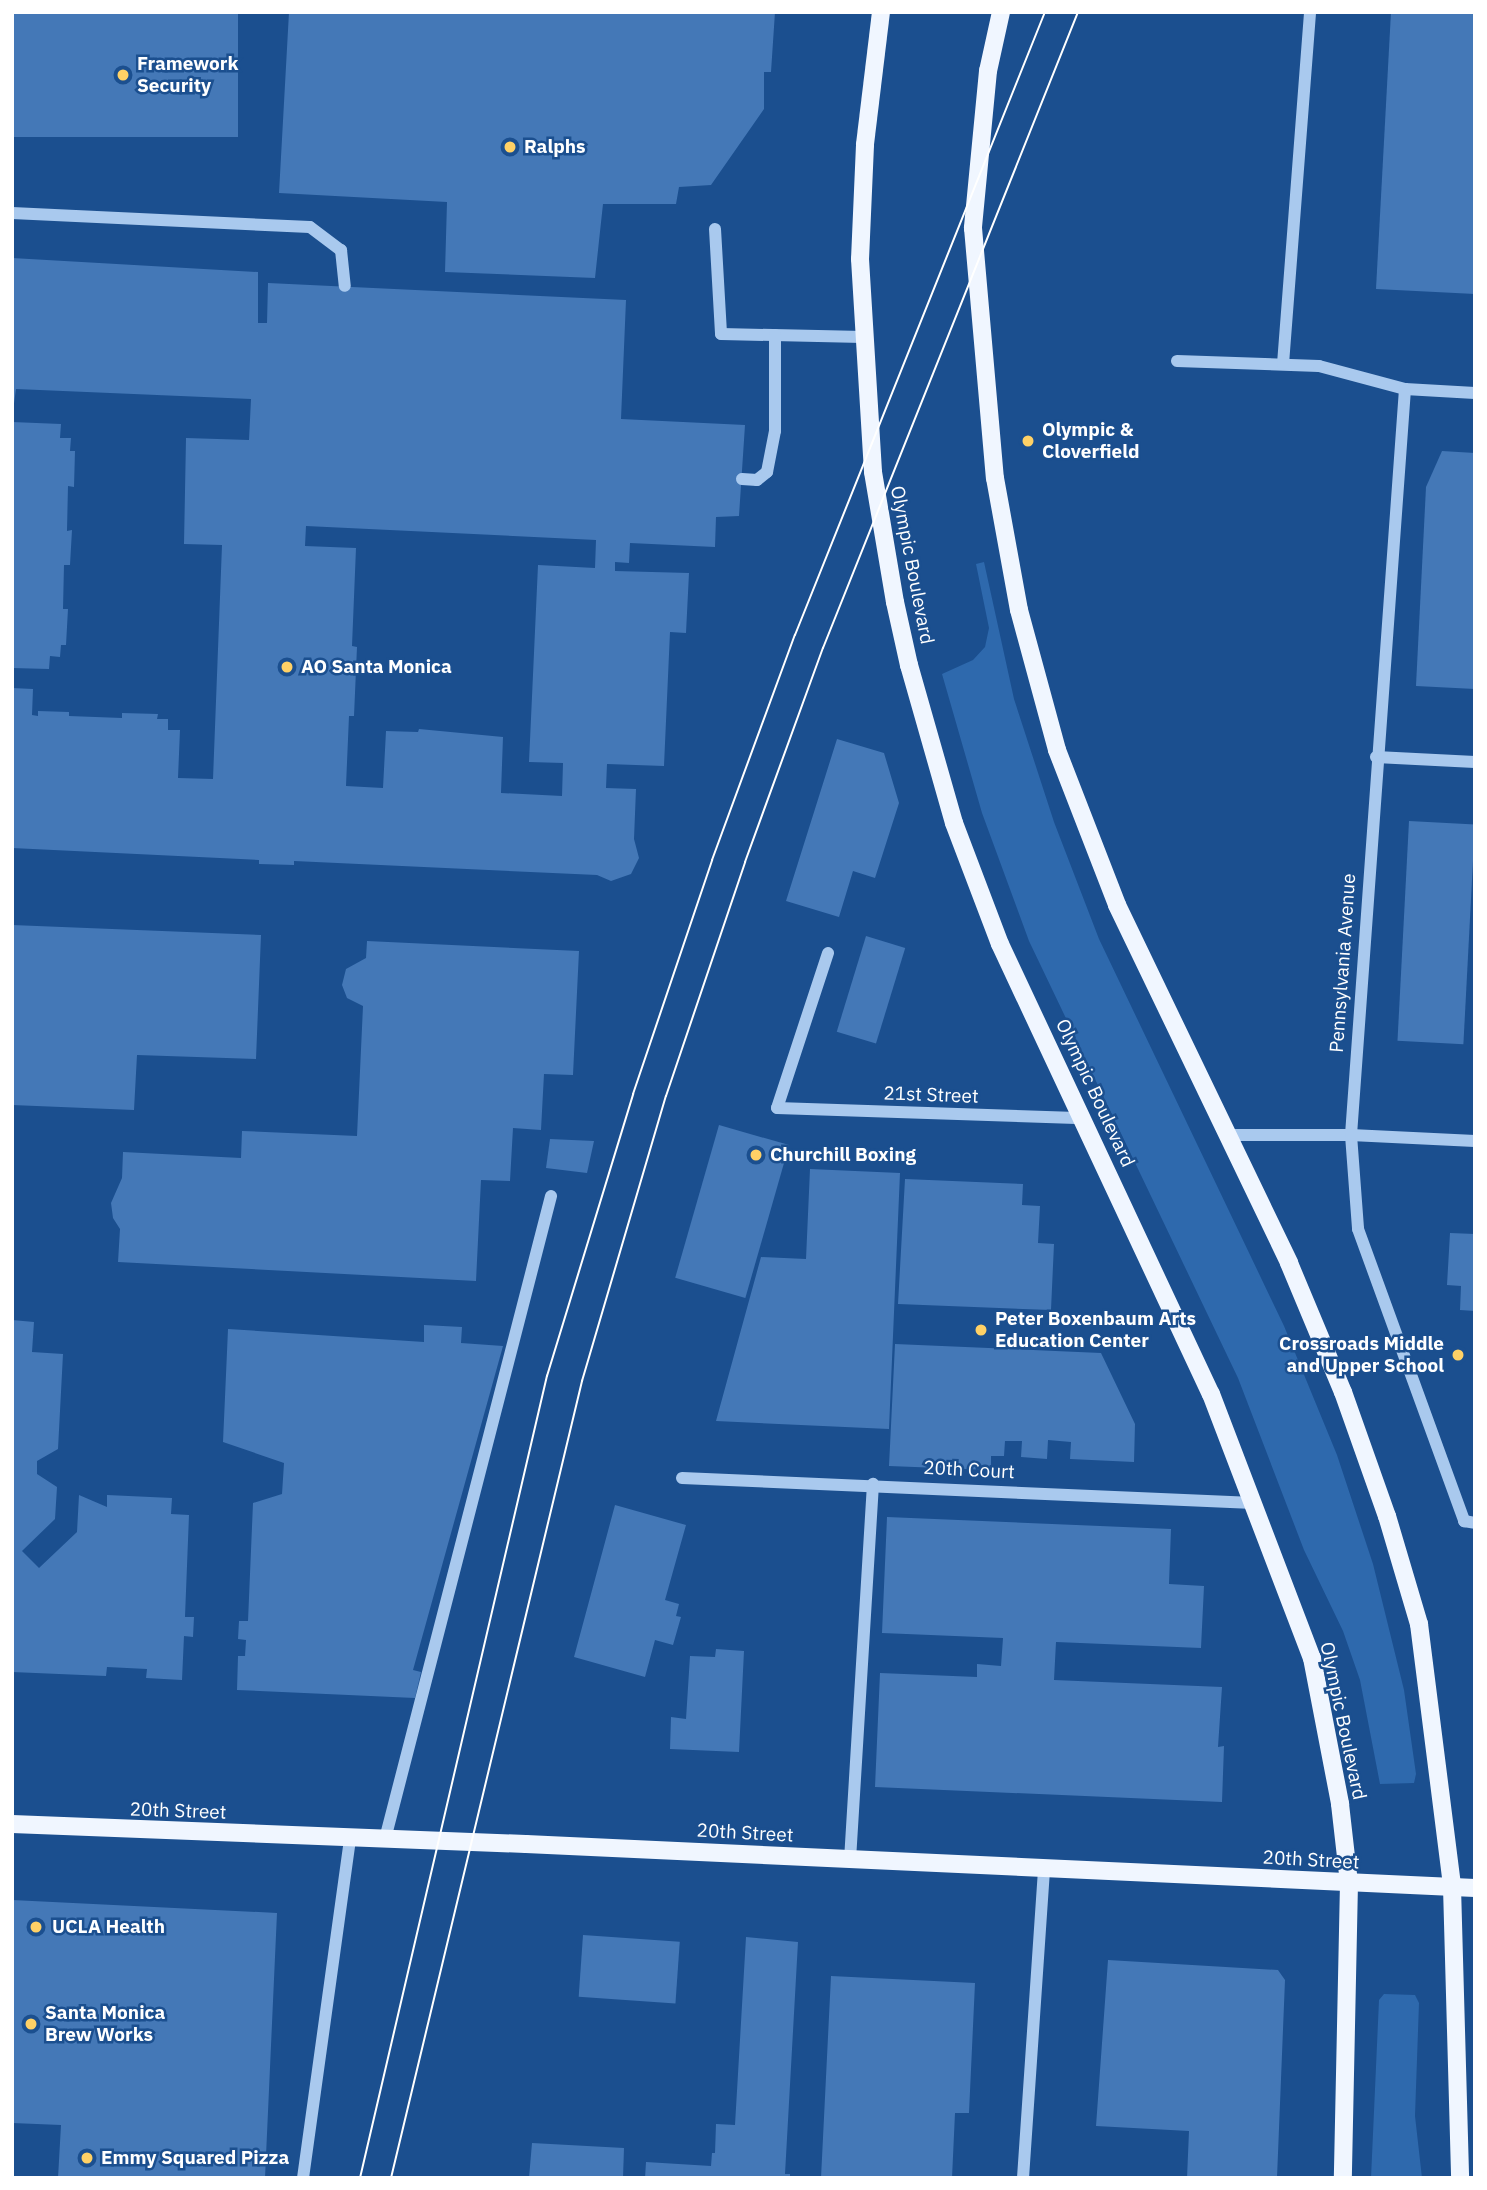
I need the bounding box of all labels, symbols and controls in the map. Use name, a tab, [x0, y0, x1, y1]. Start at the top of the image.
place label: Framework Security	[137, 53, 238, 97]
marker: Framework Security	[115, 67, 131, 83]
place label: Ralphs	[524, 136, 586, 158]
marker: Ralphs	[502, 139, 518, 155]
place label: Olympic & Cloverfield	[1042, 419, 1140, 463]
marker: Olympic & Cloverfield	[1020, 433, 1036, 449]
street label: Olympic Boulevard	[885, 484, 939, 646]
place label: AO Santa Monica	[301, 656, 452, 678]
marker: AO Santa Monica	[279, 659, 295, 675]
street label: Pennsylvania Avenue	[1325, 873, 1361, 1053]
street label: Olympic Boulevard	[1051, 1015, 1139, 1171]
street label: 21st Street	[883, 1082, 979, 1108]
place label: Churchill Boxing	[770, 1144, 916, 1166]
marker: Churchill Boxing	[748, 1147, 764, 1163]
place label: Peter Boxenbaum Arts Education Center	[995, 1308, 1196, 1352]
marker: Peter Boxenbaum Arts Education Center	[973, 1322, 989, 1338]
place label: Crossroads Middle and Upper School	[1279, 1333, 1444, 1377]
marker: Crossroads Middle and Upper School	[1450, 1347, 1466, 1363]
street label: 20th Court	[923, 1456, 1015, 1484]
street label: Olympic Boulevard	[1315, 1640, 1371, 1802]
street label: 20th Street	[129, 1798, 227, 1824]
street label: 20th Street	[696, 1819, 794, 1847]
street label: 20th Street	[1262, 1846, 1360, 1874]
place label: UCLA Health	[52, 1916, 165, 1938]
marker: UCLA Health	[26, 1917, 46, 1937]
place label: Santa Monica Brew Works	[45, 2002, 165, 2046]
marker: Santa Monica Brew Works	[23, 2016, 39, 2032]
place label: Emmy Squared Pizza	[101, 2147, 289, 2169]
marker: Emmy Squared Pizza	[79, 2150, 95, 2166]

